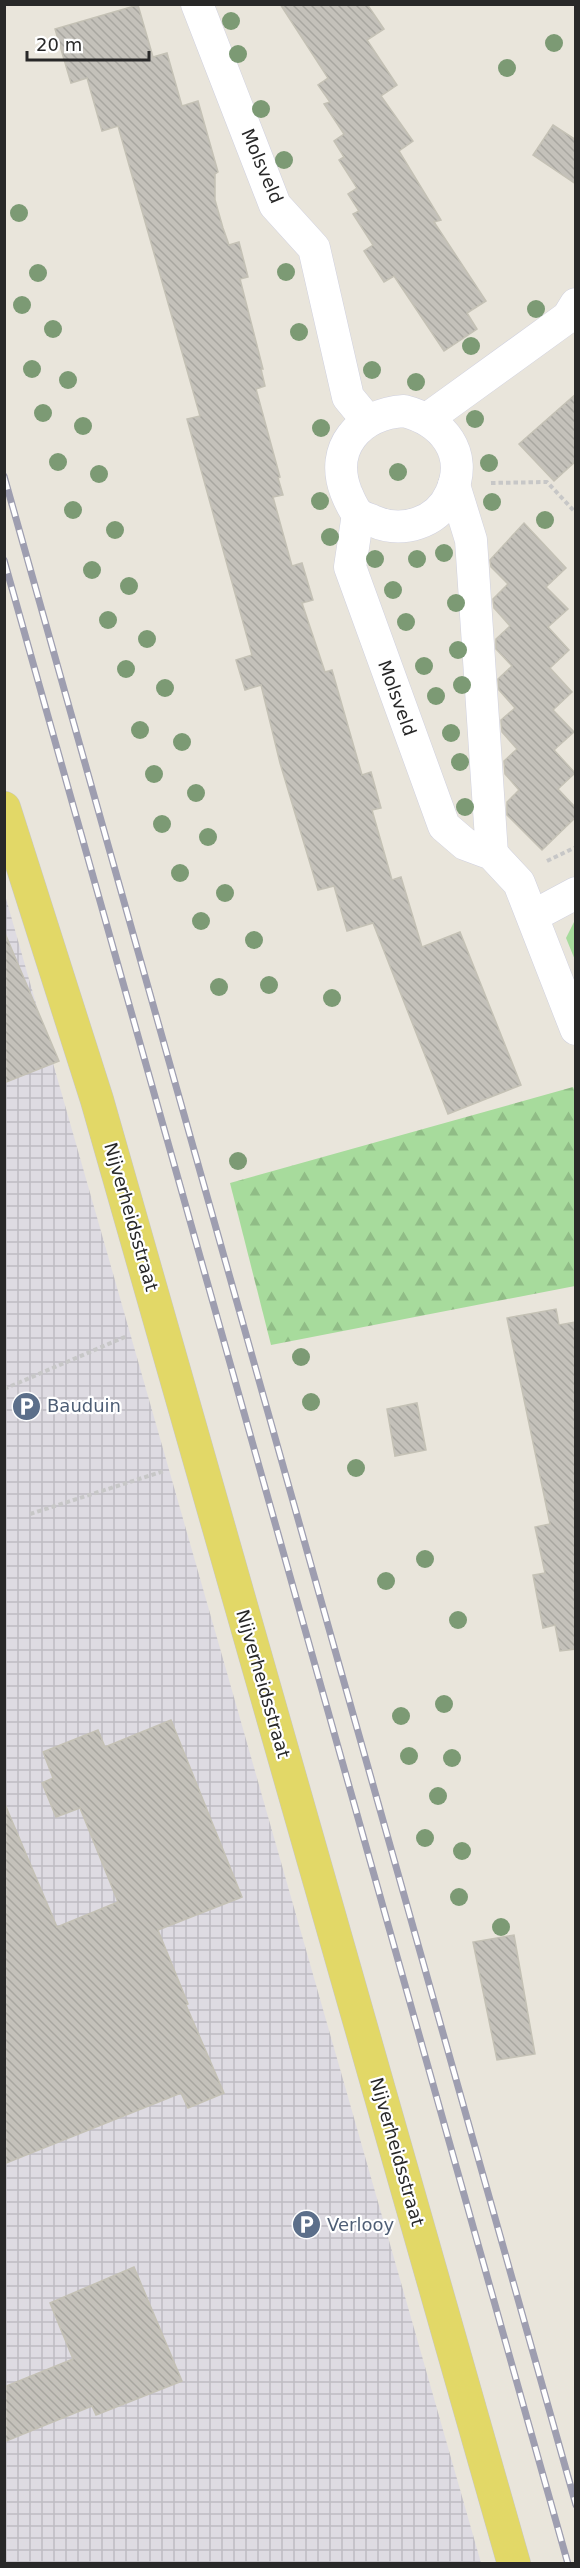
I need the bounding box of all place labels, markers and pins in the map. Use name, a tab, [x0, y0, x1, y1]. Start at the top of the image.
parking icon: Bauduin	[10, 1390, 42, 1422]
place label: Bauduin	[47, 1395, 121, 1416]
parking icon: Verlooy	[290, 2209, 322, 2241]
place label: Verlooy	[327, 2214, 394, 2235]

